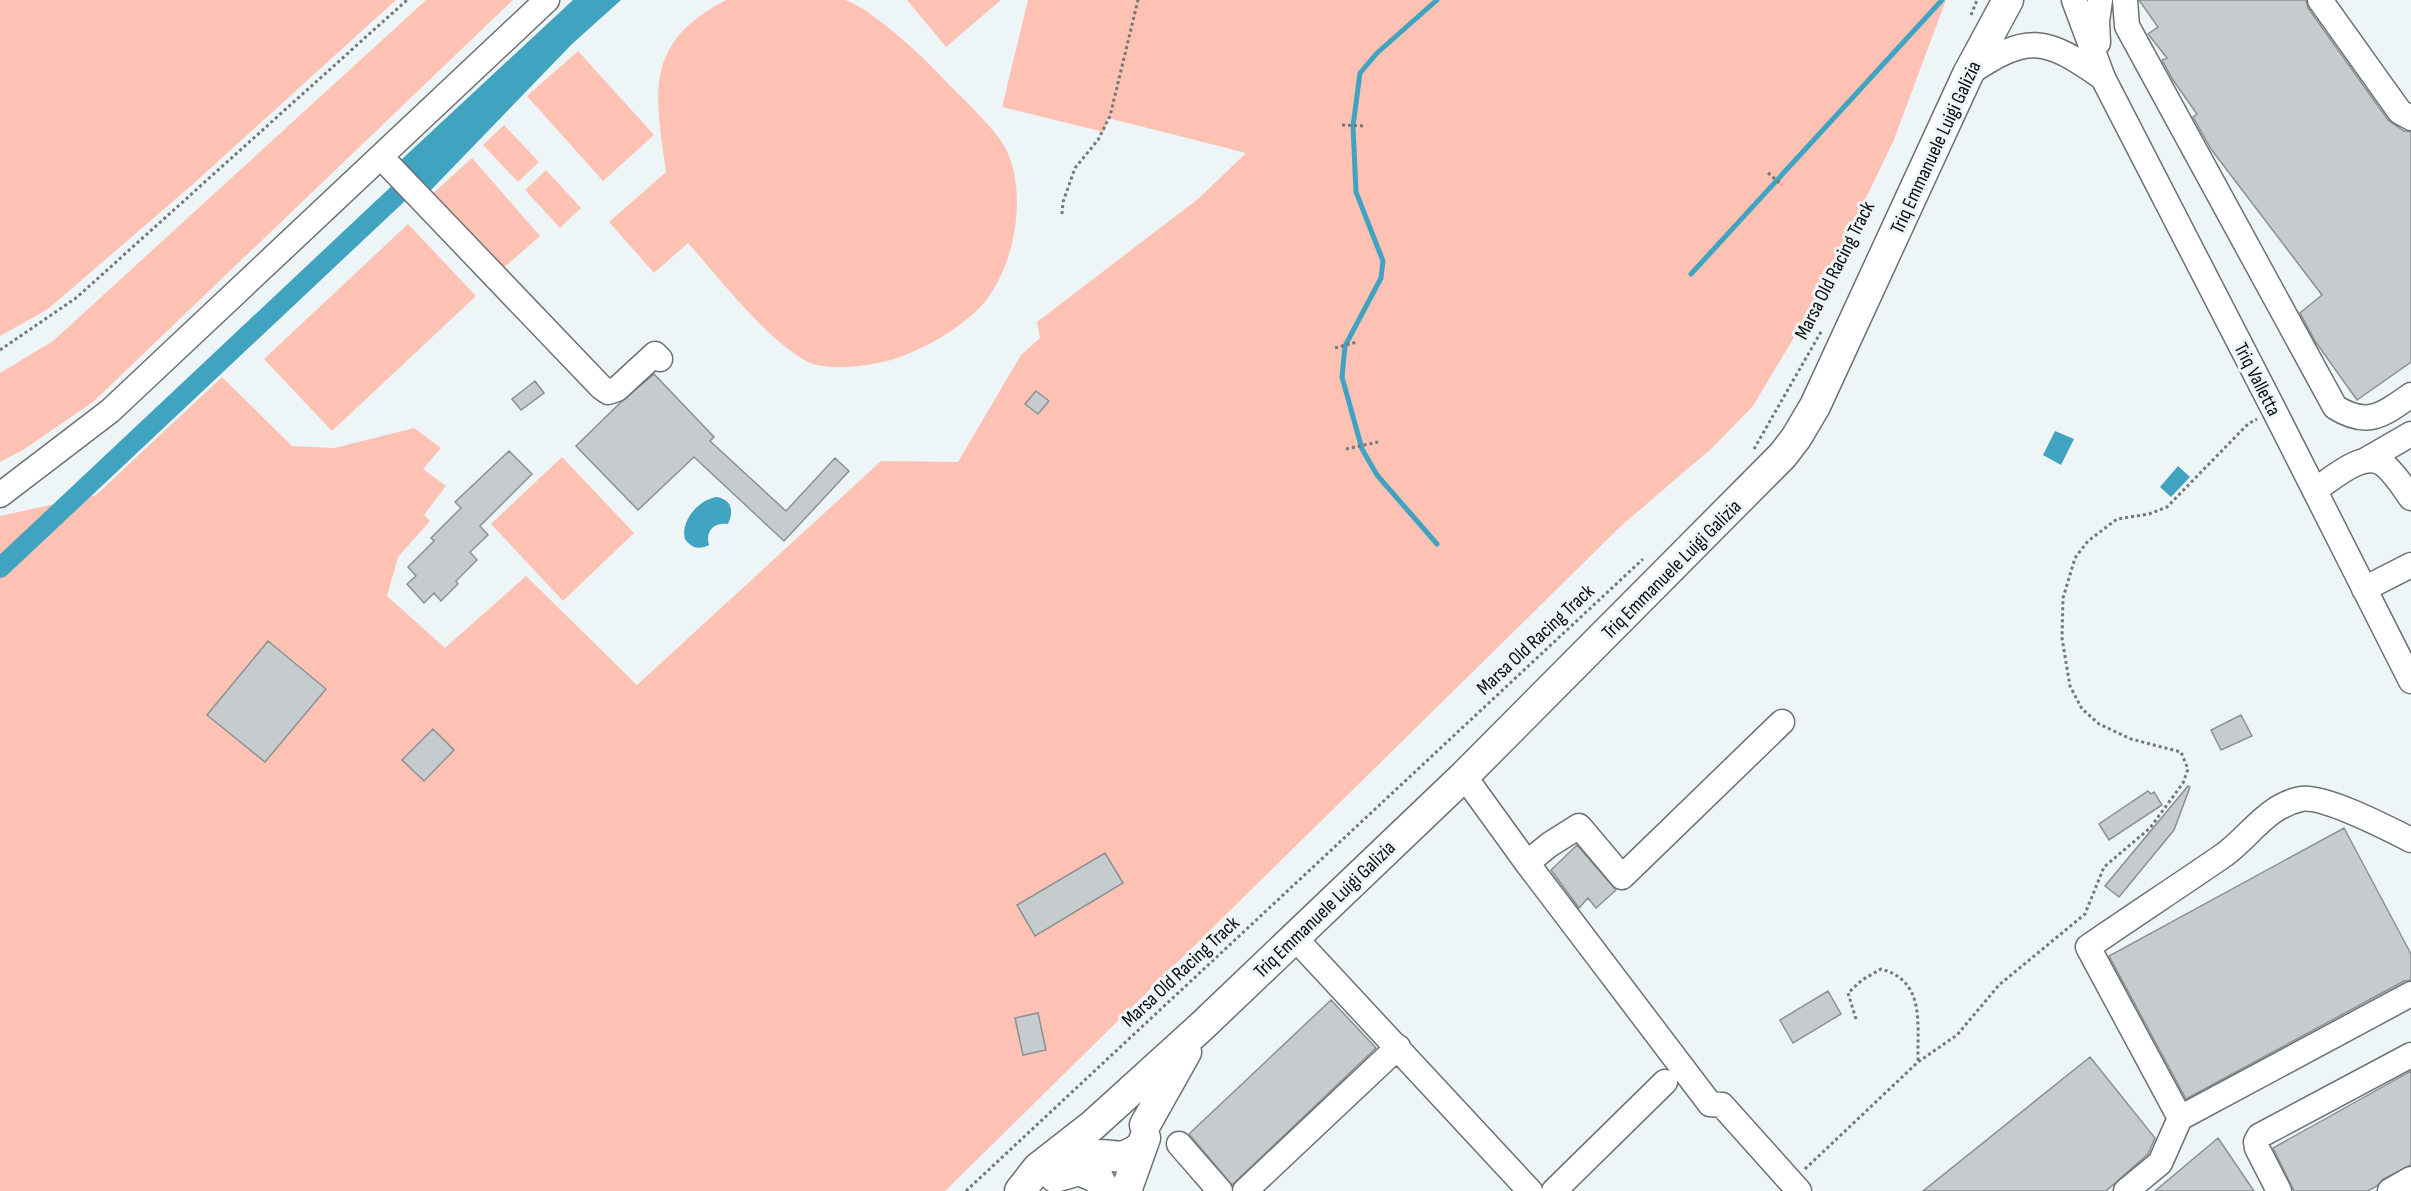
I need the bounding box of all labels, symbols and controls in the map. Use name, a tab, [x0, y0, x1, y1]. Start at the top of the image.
street label: Triq Emmanuele Luigi Galizia	[1885, 57, 1986, 237]
street label: Marsa Old Racing Track	[1790, 197, 1880, 343]
street label: Triq Valletta	[2229, 339, 2286, 420]
street label: Triq Emmanuele Luigi Galizia	[1597, 495, 1746, 644]
street label: Marsa Old Racing Track	[1472, 579, 1600, 700]
street label: Triq Emmanuele Luigi Galizia	[1249, 836, 1400, 983]
street label: Marsa Old Racing Track	[1117, 911, 1245, 1032]

